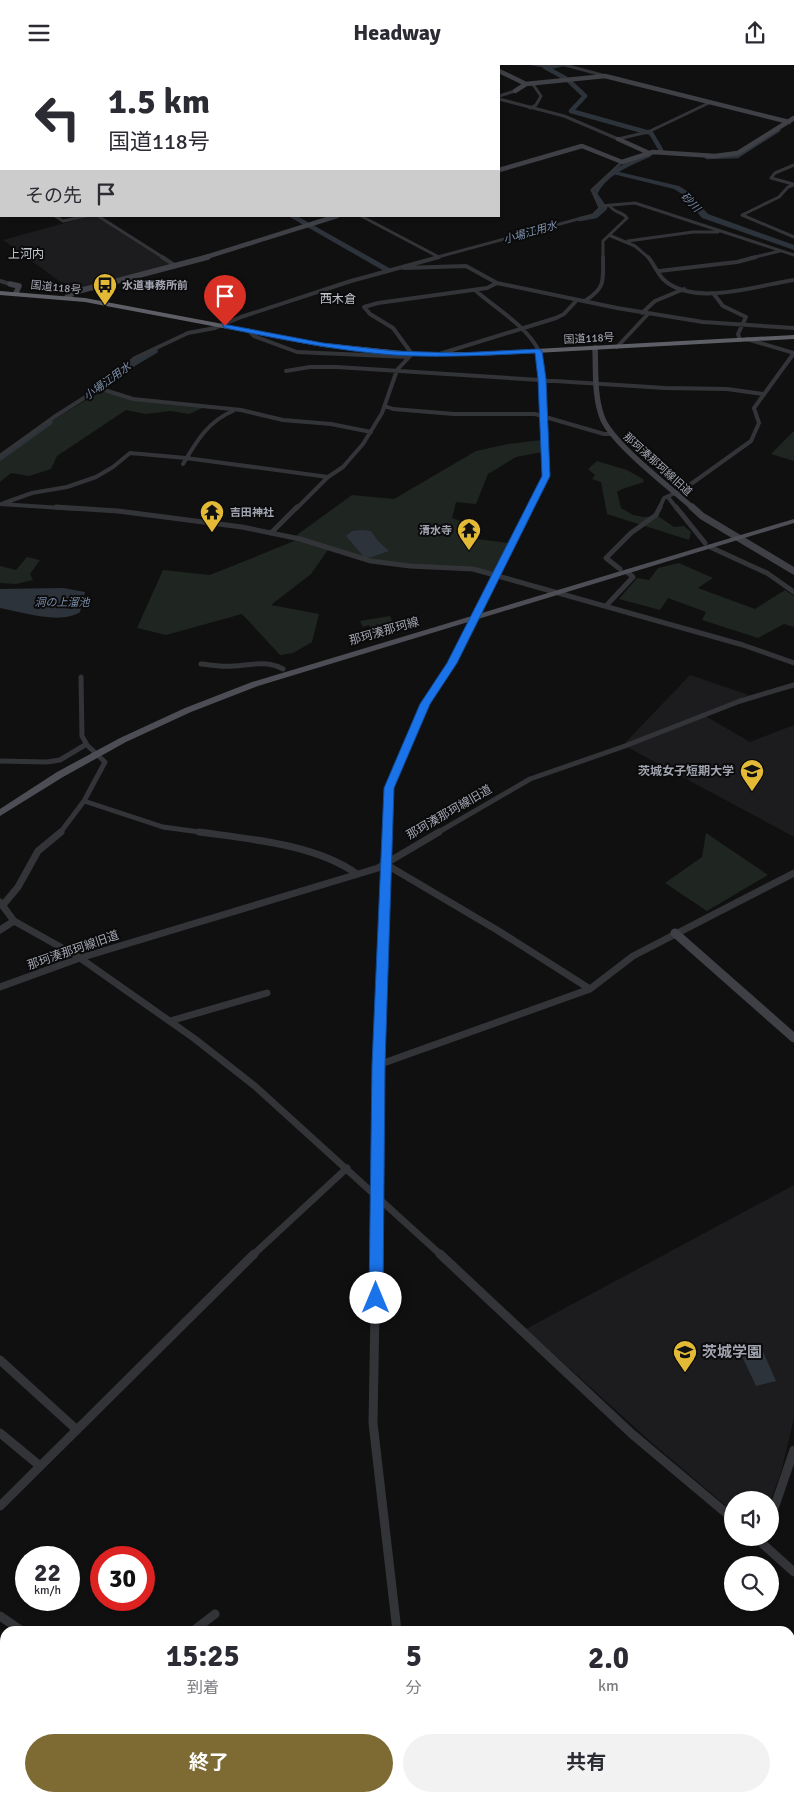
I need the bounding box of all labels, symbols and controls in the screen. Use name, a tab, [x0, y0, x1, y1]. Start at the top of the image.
icon: menu	[25, 19, 53, 47]
text: Headway	[353, 19, 441, 46]
icon: share	[741, 19, 769, 47]
text: 1.5 km	[108, 80, 210, 123]
icon: left	[25, 85, 90, 150]
text: 国道118号	[108, 128, 210, 155]
icon: arrive	[92, 180, 120, 208]
text: その先	[25, 184, 82, 208]
water label: 砂川	[678, 190, 704, 215]
water label: 小場江用水	[502, 218, 559, 246]
district label: 上河内	[8, 247, 44, 262]
bus stop icon: 水道事務所前	[92, 272, 118, 306]
pin	[204, 275, 246, 326]
street label: 国道118号	[30, 278, 82, 297]
place label: 水道事務所前	[122, 279, 188, 292]
icon: arrive	[211, 282, 239, 310]
district label: 西木倉	[320, 292, 356, 307]
street label: 国道118号	[563, 331, 615, 346]
water label: 小場江用水	[81, 359, 134, 403]
street label: 那珂湊那珂線旧道	[621, 430, 695, 499]
temple icon: 吉田神社	[199, 499, 225, 533]
place label: 吉田神社	[230, 506, 274, 519]
temple icon: 清水寺	[456, 517, 482, 551]
place label: 清水寺	[419, 524, 452, 537]
water label: 洞の上溜池	[35, 596, 90, 609]
street label: 那珂湊那珂線	[347, 614, 421, 649]
school or university icon: 茨城女子短期大学	[739, 758, 765, 792]
place label: 茨城女子短期大学	[638, 764, 734, 779]
street label: 那珂湊那珂線旧道	[404, 782, 495, 843]
street label: 那珂湊那珂線旧道	[25, 928, 121, 973]
position arrow	[349, 1271, 401, 1323]
school or university icon: 茨城学園	[672, 1339, 698, 1373]
place label: 茨城学園	[702, 1343, 762, 1361]
map controls	[724, 1491, 779, 1611]
button: sound	[724, 1491, 779, 1546]
speed limit sign: 30	[90, 1546, 155, 1611]
button: search	[724, 1556, 779, 1611]
text: 22	[34, 1557, 61, 1588]
text: km/h	[34, 1583, 61, 1598]
text: 15:25	[166, 1638, 240, 1675]
text: 5	[406, 1638, 422, 1675]
text: 2.0	[588, 1640, 629, 1677]
text: km	[598, 1676, 619, 1696]
text: 到着	[187, 1678, 219, 1698]
text: 分	[406, 1678, 422, 1698]
button: 終了	[25, 1734, 393, 1792]
button: 共有	[403, 1734, 770, 1792]

